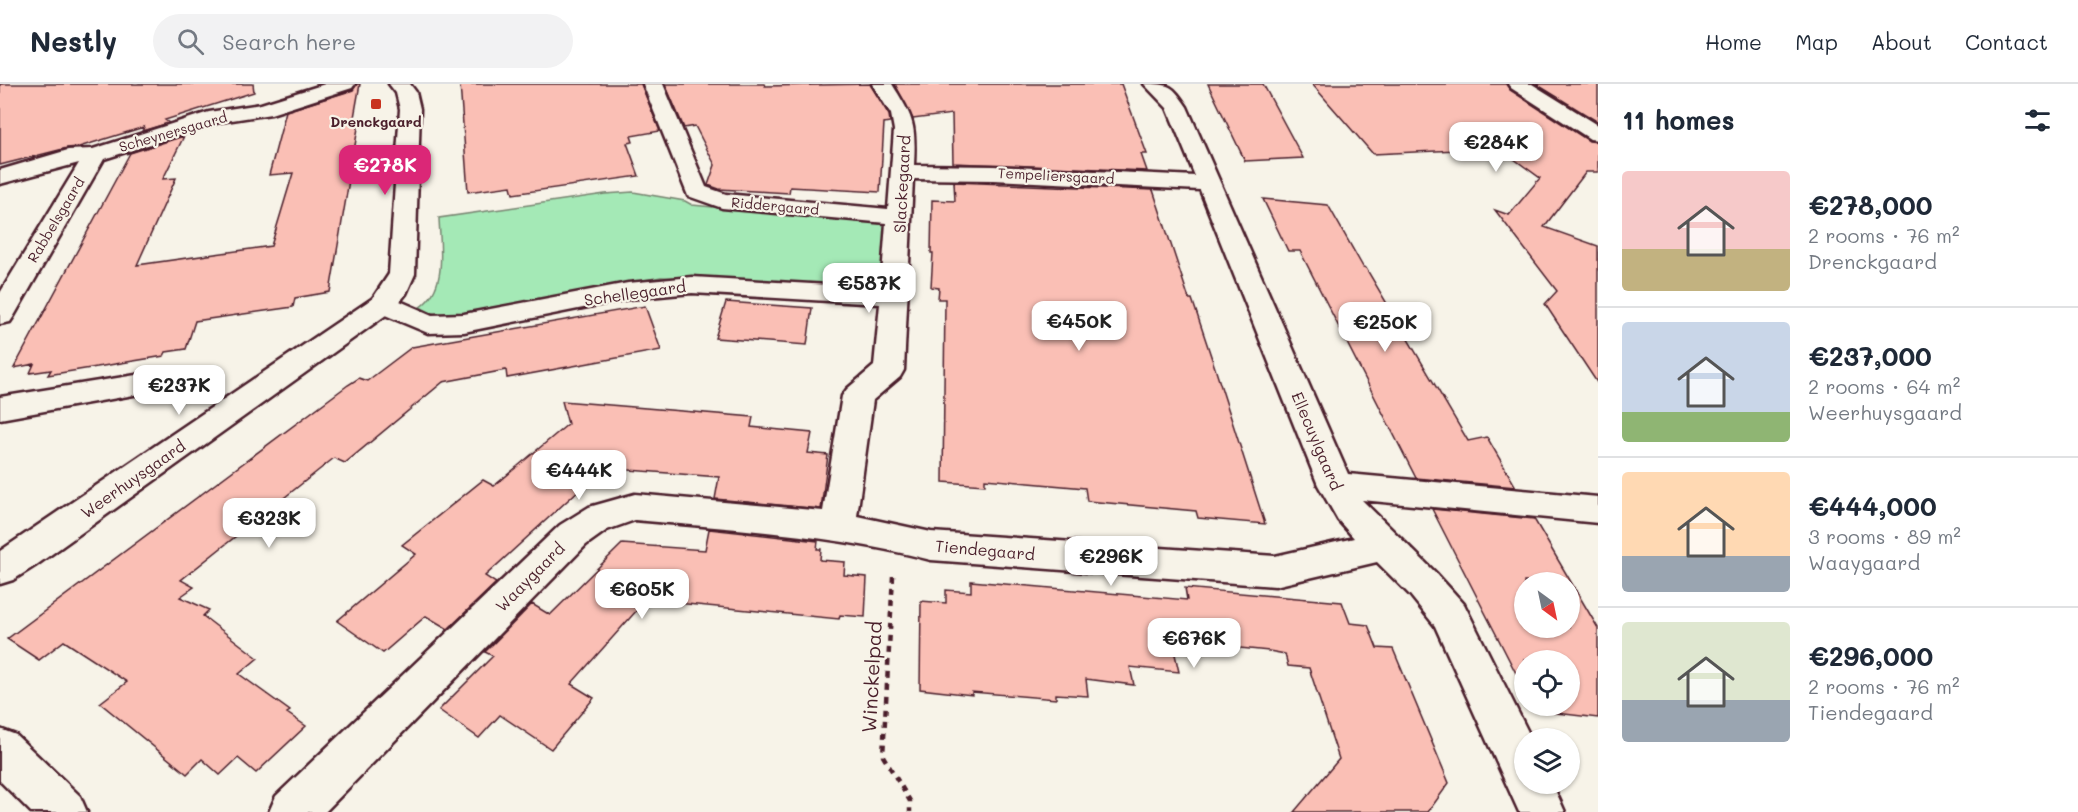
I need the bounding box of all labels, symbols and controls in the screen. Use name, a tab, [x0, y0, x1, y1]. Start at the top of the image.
search box	[153, 14, 573, 68]
text: Nestly	[30, 23, 117, 59]
icon: search	[174, 25, 207, 58]
text: Search here	[222, 27, 356, 56]
text: Home	[1705, 28, 1762, 55]
text: Map	[1795, 28, 1838, 55]
text: About	[1871, 28, 1932, 55]
text: Contact	[1965, 28, 2048, 55]
marker: Drenckgaard	[369, 97, 383, 111]
text: 11 homes	[1622, 103, 1735, 137]
icon: filters	[2021, 104, 2054, 137]
street label: Scheynersgaard	[117, 107, 229, 156]
place label: Drenckgaard	[330, 112, 422, 131]
pin: €284K	[1454, 122, 1538, 173]
text: €284K	[1463, 128, 1529, 154]
street label: Slackegaard	[888, 134, 915, 234]
pin: €278K	[343, 145, 427, 196]
text: €278K	[353, 151, 417, 177]
street label: Tempeliersgaard	[997, 163, 1115, 188]
street label: Rabbelsgaard	[23, 174, 88, 266]
text: €278,000	[1808, 188, 1932, 222]
street label: Riddergaard	[730, 192, 820, 219]
icon: home	[1670, 195, 1742, 267]
text: 2 rooms · 76 m²	[1808, 222, 1960, 248]
text: Drenckgaard	[1808, 248, 1937, 274]
pin: €587K	[827, 263, 911, 314]
text: €587K	[837, 269, 901, 295]
street label: Schellegaard	[583, 275, 687, 310]
pin: €450K	[1037, 301, 1121, 352]
pin: €250K	[1343, 302, 1427, 353]
text: €450K	[1046, 307, 1112, 333]
text: €250K	[1352, 308, 1418, 334]
text: €237,000	[1808, 339, 1932, 373]
icon: home	[1670, 346, 1742, 418]
pin: €237K	[137, 365, 221, 416]
text: €237K	[147, 371, 211, 397]
text: 2 rooms · 64 m²	[1808, 373, 1960, 399]
street label: Ellecuylgaard	[1287, 388, 1348, 493]
text: Weerhuysgaard	[1808, 399, 1962, 425]
street label: Weerhuysgaard	[76, 435, 189, 523]
pin: €444K	[537, 450, 621, 501]
text: €444K	[545, 456, 613, 482]
text: €444,000	[1808, 489, 1937, 523]
icon: home	[1670, 496, 1742, 568]
pin: €323K	[227, 498, 311, 549]
text: €323K	[237, 504, 301, 530]
text: 3 rooms · 89 m²	[1808, 523, 1961, 549]
street label: Tiendegaard	[934, 535, 1036, 564]
pin: €296K	[1069, 536, 1153, 587]
street label: Waaygaard	[490, 537, 569, 616]
text: €296K	[1079, 542, 1143, 568]
text: Waaygaard	[1808, 549, 1920, 575]
pin: €605K	[600, 569, 684, 620]
north arrow	[1514, 572, 1580, 638]
map controls	[1514, 572, 1580, 794]
text: €605K	[609, 575, 675, 601]
pin: €676K	[1152, 618, 1236, 669]
street label: Winckelpad	[855, 620, 887, 734]
text: €676K	[1162, 624, 1226, 650]
text: €296,000	[1808, 639, 1933, 673]
icon: home	[1670, 646, 1742, 718]
button: locate	[1514, 650, 1580, 716]
text: 2 rooms · 76 m²	[1808, 673, 1960, 699]
text: Tiendegaard	[1808, 699, 1933, 725]
button: layers	[1514, 728, 1580, 794]

